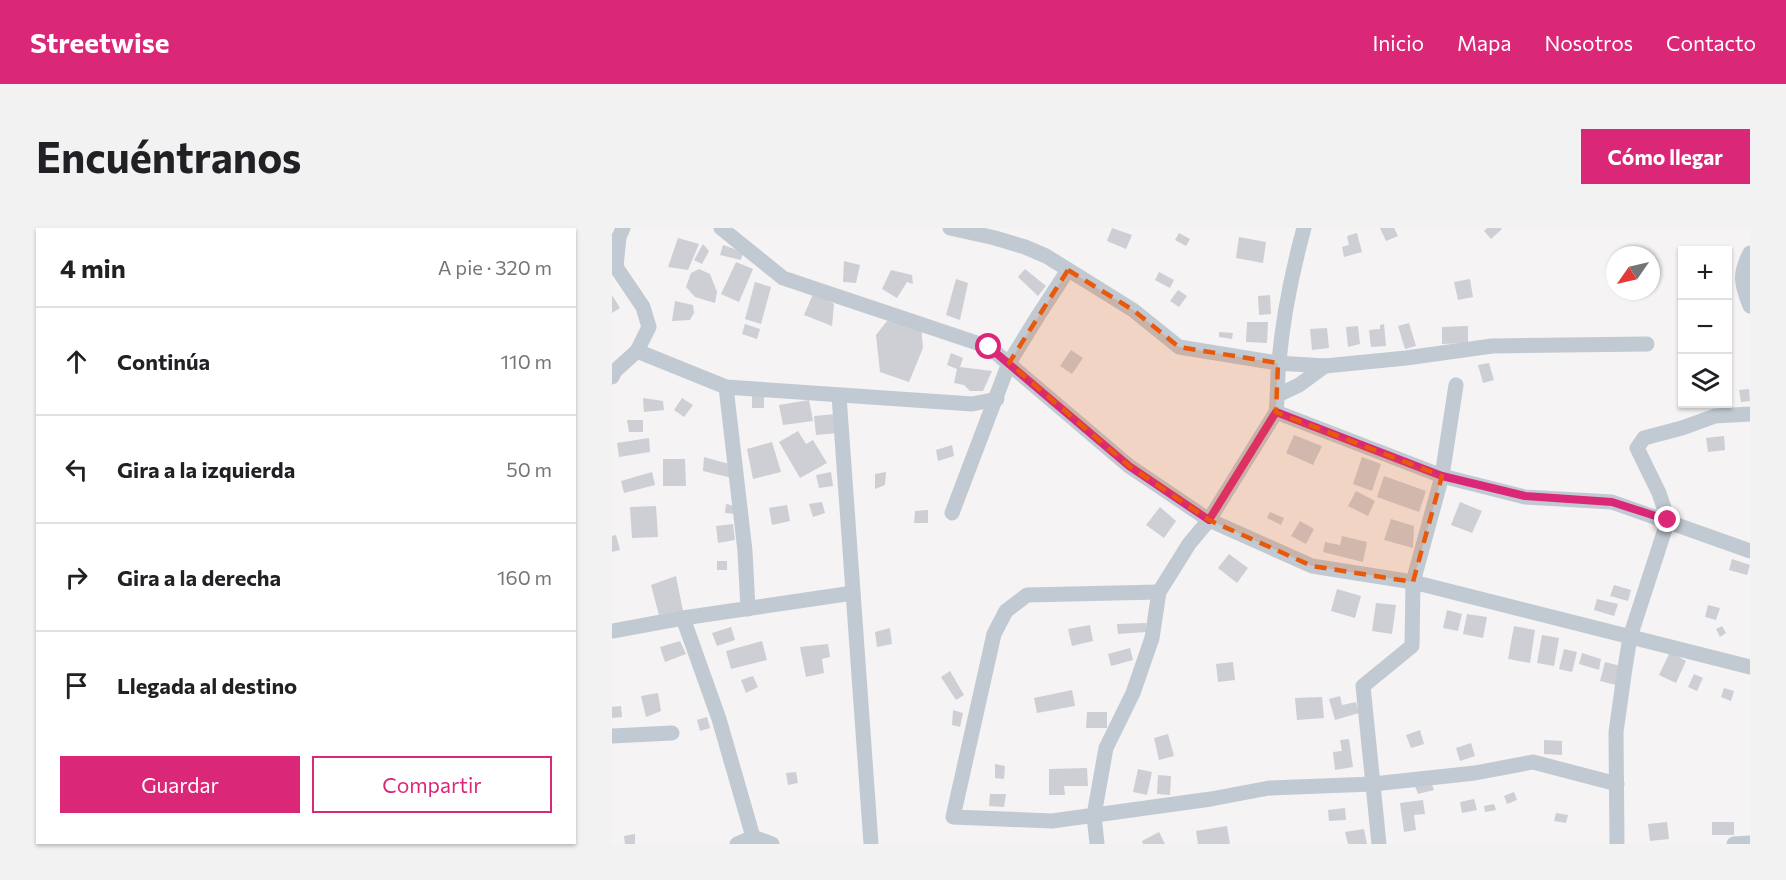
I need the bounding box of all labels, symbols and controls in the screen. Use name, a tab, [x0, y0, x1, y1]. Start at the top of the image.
text: Streetwise	[30, 25, 170, 59]
text: Inicio	[1372, 30, 1424, 55]
text: Mapa	[1457, 30, 1511, 55]
text: Nosotros	[1544, 30, 1633, 55]
text: Contacto	[1666, 30, 1756, 55]
button: Cómo llegar	[1581, 129, 1750, 184]
text: Encuéntranos	[36, 130, 301, 182]
north arrow	[1606, 246, 1660, 300]
map controls	[1678, 246, 1732, 408]
button: +	[1678, 246, 1732, 300]
text: 4 min	[60, 252, 126, 283]
text: A pie · 320 m	[438, 255, 552, 279]
button: −	[1678, 300, 1732, 354]
route start	[975, 333, 1001, 359]
icon: ahead	[60, 345, 93, 378]
text: Continúa	[117, 348, 210, 375]
text: 110 m	[501, 349, 552, 373]
button: layers	[1678, 354, 1732, 408]
icon: left	[60, 453, 93, 486]
text: Gira a la izquierda	[117, 456, 295, 483]
text: 50 m	[506, 457, 552, 481]
route end	[1654, 506, 1680, 532]
icon: right	[60, 561, 93, 594]
text: Gira a la derecha	[117, 564, 281, 591]
text: 160 m	[497, 565, 552, 589]
icon: arrive	[60, 669, 93, 702]
text: Llegada al destino	[117, 672, 297, 699]
button: Guardar	[60, 756, 300, 813]
button: Compartir	[312, 756, 552, 813]

